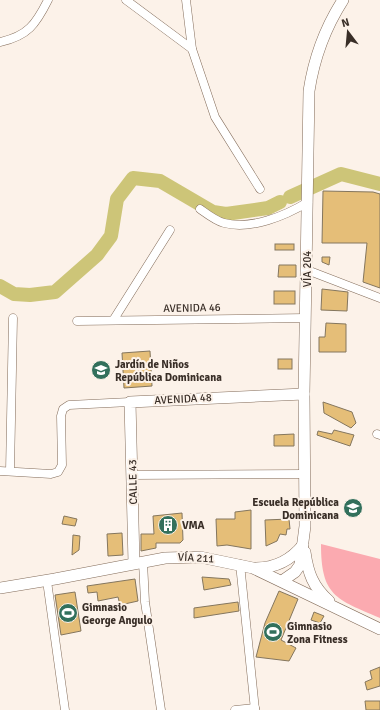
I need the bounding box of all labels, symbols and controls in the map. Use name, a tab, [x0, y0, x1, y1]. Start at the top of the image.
north arrow	[328, 12, 368, 52]
text: N	[340, 16, 351, 30]
street label: VÍA 204	[300, 251, 314, 287]
street label: AVENIDA 46	[163, 301, 221, 315]
place label: Jardín de Niños República Dominicana	[115, 358, 222, 384]
school or university icon: Jardín de Niños República Dominicana	[90, 359, 112, 381]
street label: AVENIDA 48	[154, 391, 212, 407]
street label: CALLE 43	[126, 459, 140, 505]
place label: Escuela República Dominicana	[252, 496, 339, 522]
school or university icon: Escuela República Dominicana	[342, 497, 364, 519]
building icon: VMA	[157, 514, 179, 536]
place label: VMA	[182, 519, 205, 532]
street label: VÍA 211	[177, 550, 215, 565]
place label: Gimnasio George Angulo	[82, 601, 153, 627]
sports icon: Gimnasio George Angulo	[57, 602, 79, 624]
place label: Gimnasio Zona Fitness	[287, 620, 348, 646]
sports icon: Gimnasio Zona Fitness	[262, 621, 284, 643]

